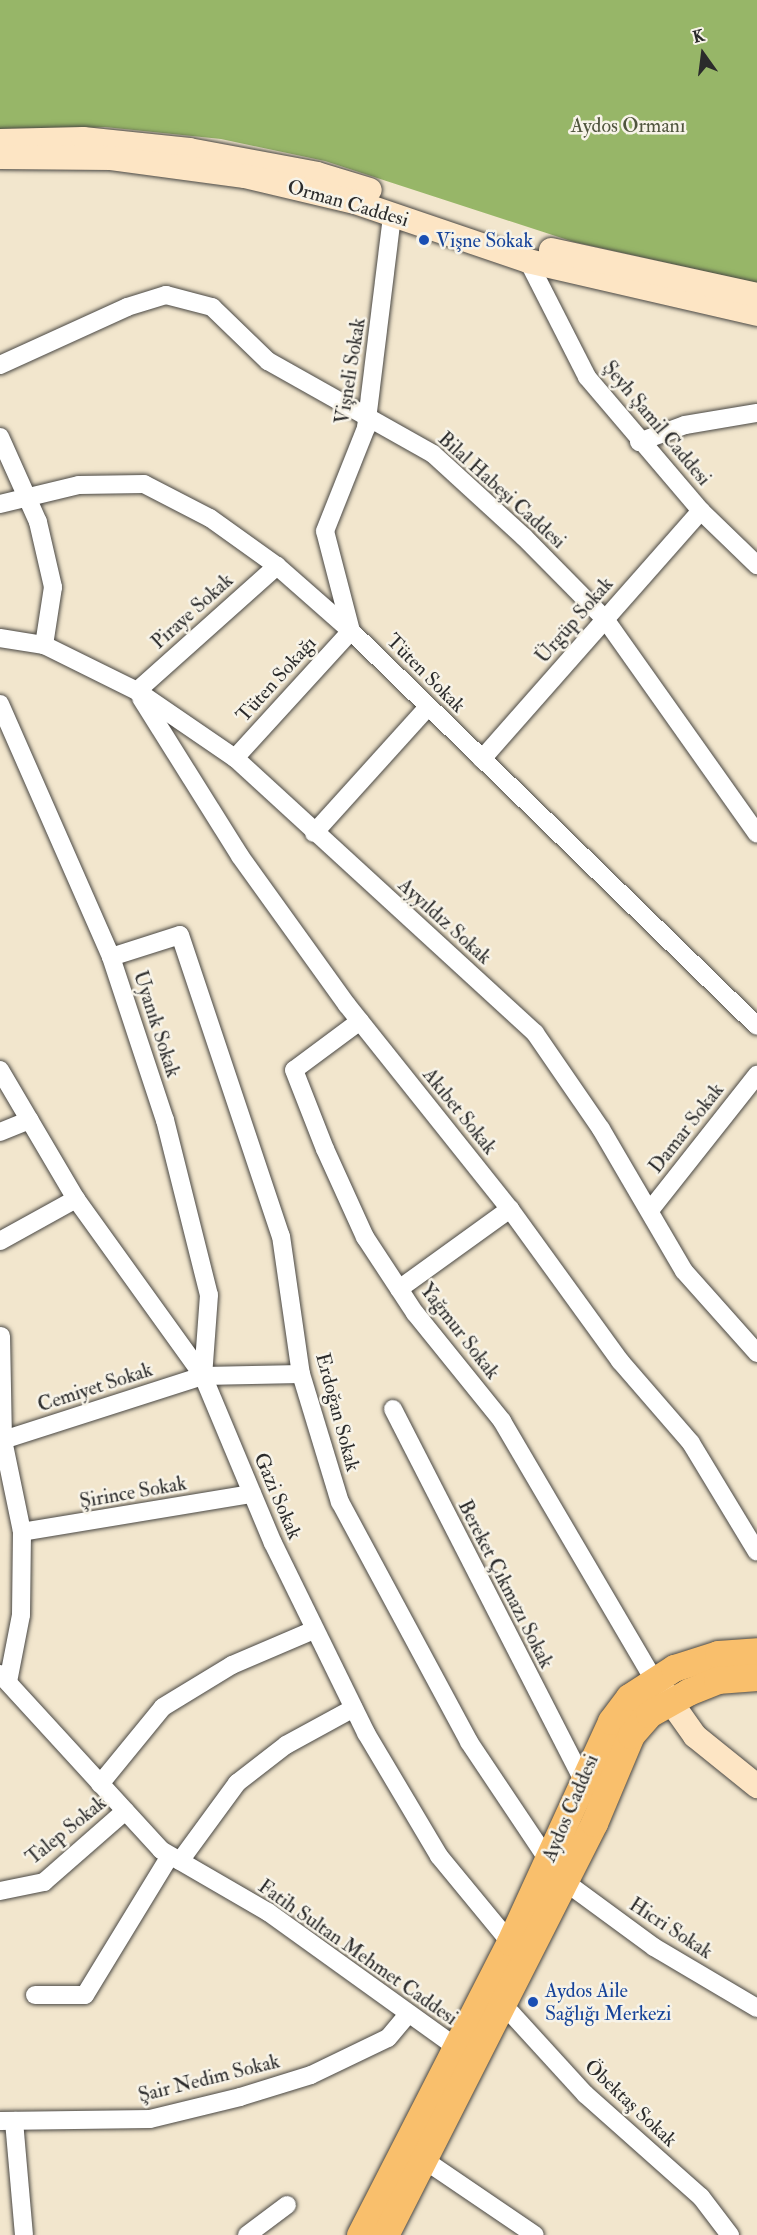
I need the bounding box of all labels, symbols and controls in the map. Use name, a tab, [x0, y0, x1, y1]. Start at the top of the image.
north arrow	[673, 24, 733, 84]
text: K	[691, 25, 706, 48]
park label: Aydos Ormanı	[571, 113, 685, 137]
street label: Orman Caddesi	[285, 174, 411, 232]
place label: Vişne Sokak	[436, 228, 533, 252]
marker: Vişne Sokak	[417, 233, 431, 247]
street label: Vişneli Sokak	[330, 316, 370, 426]
street label: Şeyh Şamil Caddesi	[598, 356, 716, 490]
street label: Bilal Habeşi Caddesi	[433, 426, 571, 554]
street label: Piraye Sokak	[146, 568, 238, 654]
street label: Ürgüp Sokak	[530, 572, 618, 668]
street label: Tüten Sokak	[381, 628, 471, 718]
street label: Tüten Sokağı	[231, 631, 321, 727]
street label: Ayyıldız Sokak	[393, 873, 497, 969]
street label: Uyanık Sokak	[128, 968, 186, 1080]
street label: Akıbet Sokak	[418, 1063, 502, 1159]
street label: Damar Sokak	[643, 1078, 729, 1178]
street label: Yağmur Sokak	[415, 1278, 505, 1384]
street label: Erdoğan Sokak	[311, 1350, 365, 1474]
street label: Cemiyet Sokak	[35, 1357, 155, 1417]
street label: Gazi Sokak	[249, 1449, 307, 1543]
street label: Şirince Sokak	[78, 1471, 188, 1513]
street label: Bereket Çıkmazı Sokak	[453, 1496, 559, 1672]
street label: Aydos Caddesi	[537, 1751, 603, 1865]
street label: Talep Sokak	[21, 1790, 111, 1870]
street label: Fatih Sultan Mehmet Caddesi	[254, 1874, 462, 2030]
street label: Hicri Sokak	[625, 1892, 717, 1964]
place label: Aydos Aile Sağlığı Merkezi	[545, 1978, 671, 2025]
marker: Aydos Aile Sağlığı Merkezi	[526, 1995, 540, 2009]
street label: Şair Nedim Sokak	[136, 2049, 282, 2107]
street label: Öbektaş Sokak	[580, 2054, 682, 2152]

